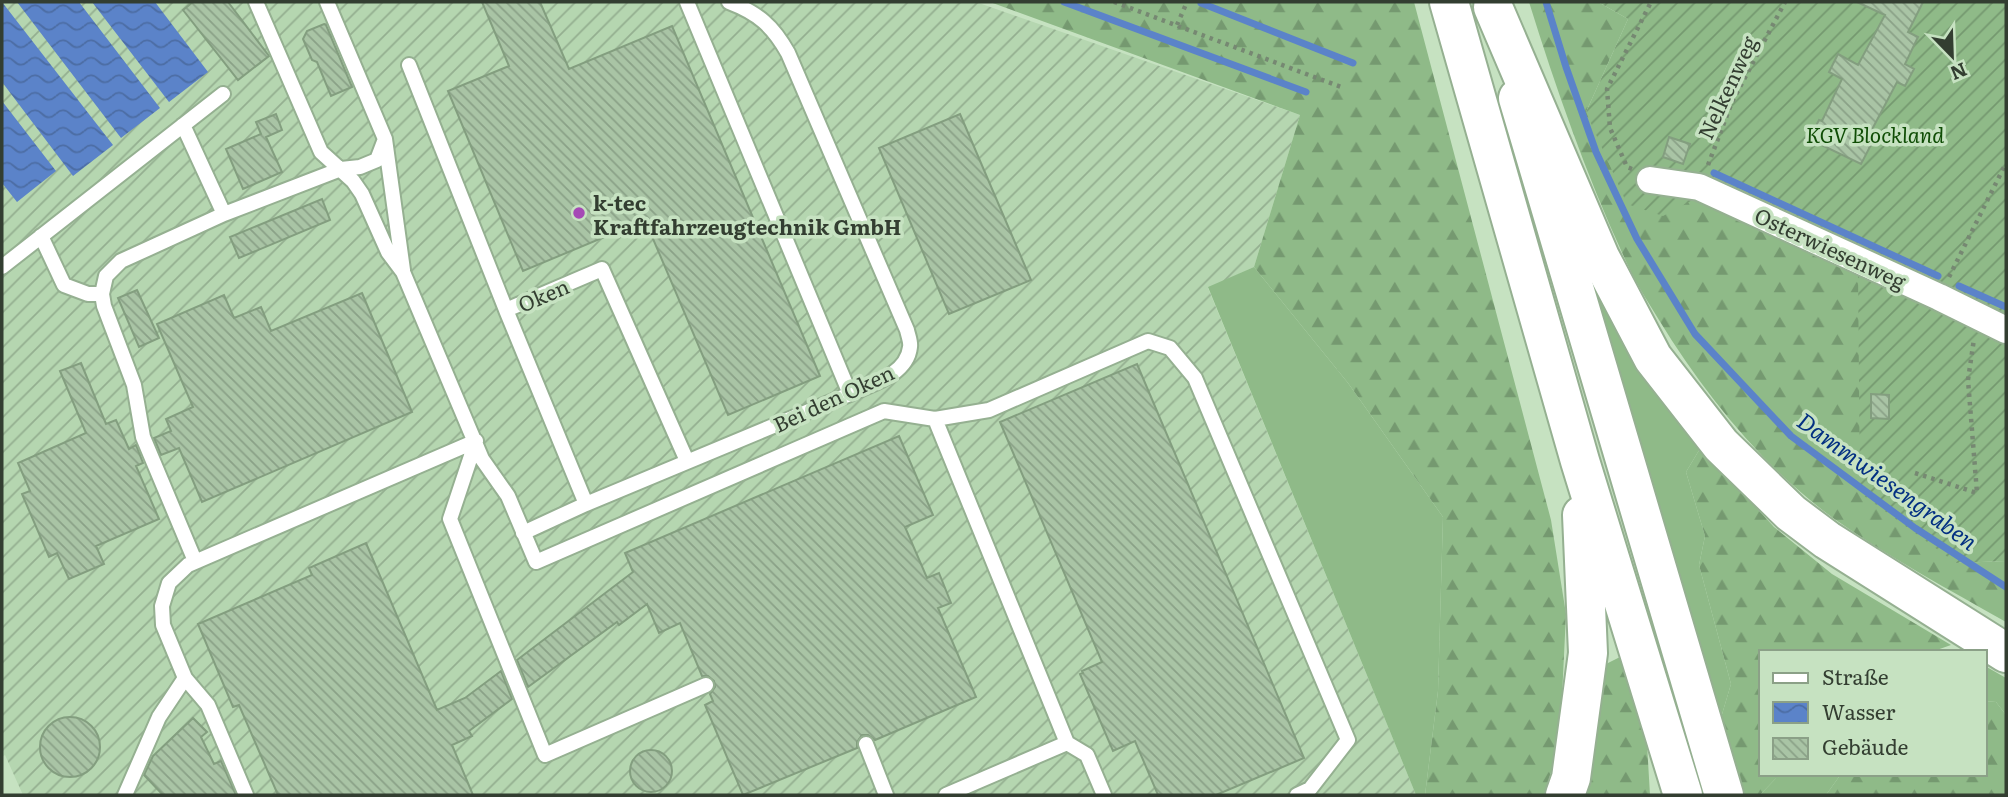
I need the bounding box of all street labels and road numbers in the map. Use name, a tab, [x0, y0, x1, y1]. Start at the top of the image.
street label: Nelkenweg	[1689, 30, 1764, 144]
street label: Osterwiesenweg	[1750, 198, 1912, 296]
street label: Oken	[513, 269, 574, 319]
street label: Bei den Oken	[767, 355, 899, 439]

